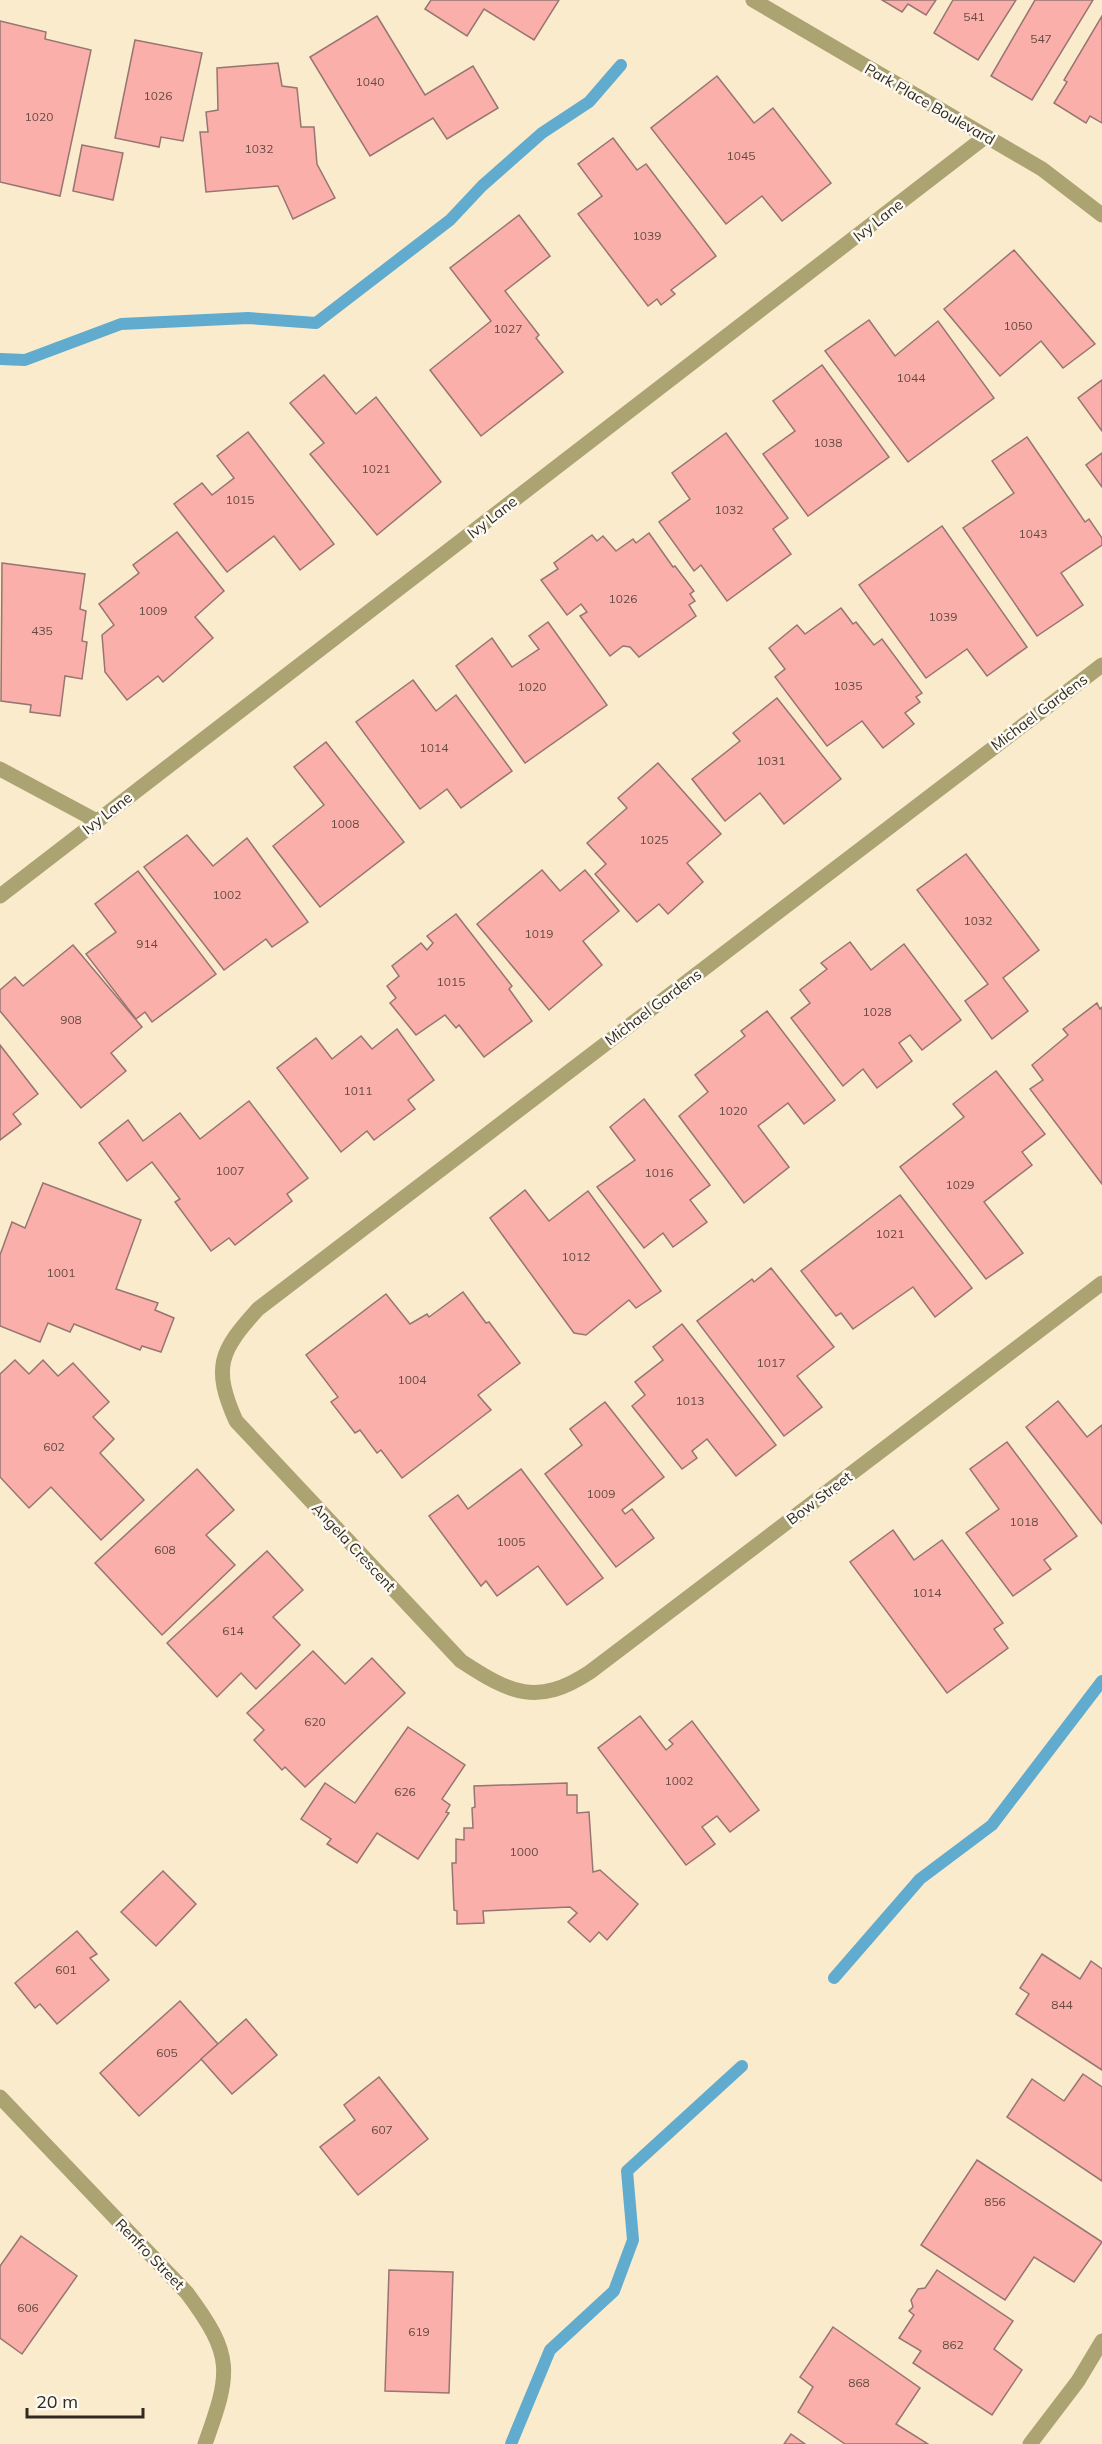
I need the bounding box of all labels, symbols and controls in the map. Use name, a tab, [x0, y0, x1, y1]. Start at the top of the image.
house number: 541	[963, 9, 985, 24]
house number: 547	[1030, 31, 1052, 46]
street label: Park Place Boulevard	[861, 59, 999, 149]
house number: 1040	[356, 74, 384, 89]
house number: 1026	[144, 88, 172, 103]
house number: 1020	[25, 109, 53, 124]
house number: 1032	[245, 141, 273, 156]
house number: 1045	[727, 148, 755, 163]
street label: Ivy Lane	[849, 195, 907, 245]
house number: 1039	[633, 228, 661, 243]
house number: 1050	[1004, 318, 1032, 333]
house number: 1027	[494, 321, 522, 336]
house number: 1044	[897, 370, 925, 385]
house number: 1038	[814, 435, 842, 450]
house number: 1021	[362, 461, 390, 476]
house number: 1015	[226, 492, 254, 507]
street label: Ivy Lane	[463, 492, 521, 542]
house number: 1032	[715, 502, 743, 517]
house number: 1043	[1019, 526, 1047, 541]
house number: 1026	[609, 591, 637, 606]
house number: 1009	[139, 603, 167, 618]
house number: 1039	[929, 609, 957, 624]
house number: 435	[31, 623, 53, 638]
street label: Michael Gardens	[987, 670, 1091, 754]
house number: 1035	[834, 678, 862, 693]
house number: 1020	[518, 679, 546, 694]
house number: 1014	[420, 740, 448, 755]
house number: 1031	[757, 753, 785, 768]
street label: Ivy Lane	[78, 788, 136, 838]
house number: 1008	[331, 816, 359, 831]
house number: 1025	[640, 832, 668, 847]
house number: 1002	[213, 887, 241, 902]
house number: 1032	[964, 913, 992, 928]
house number: 1019	[525, 926, 553, 941]
house number: 914	[136, 936, 158, 951]
street label: Michael Gardens	[601, 965, 705, 1049]
house number: 1015	[437, 974, 465, 989]
house number: 1028	[863, 1004, 891, 1019]
house number: 908	[60, 1012, 82, 1027]
house number: 1011	[344, 1083, 372, 1098]
house number: 1020	[719, 1103, 747, 1118]
house number: 1007	[216, 1163, 244, 1178]
house number: 1016	[645, 1165, 673, 1180]
house number: 1029	[946, 1177, 974, 1192]
house number: 1021	[876, 1226, 904, 1241]
house number: 1012	[562, 1249, 590, 1264]
house number: 1001	[47, 1265, 75, 1280]
house number: 1017	[757, 1355, 785, 1370]
house number: 1004	[398, 1372, 426, 1387]
house number: 1013	[676, 1393, 704, 1408]
house number: 602	[43, 1439, 65, 1454]
street label: Bow Street	[782, 1467, 856, 1529]
house number: 1009	[587, 1486, 615, 1501]
street label: Angela Crescent	[308, 1499, 400, 1595]
house number: 1018	[1010, 1514, 1038, 1529]
house number: 1005	[497, 1534, 525, 1549]
house number: 608	[154, 1542, 176, 1557]
house number: 1014	[913, 1585, 941, 1600]
house number: 614	[222, 1623, 244, 1638]
house number: 620	[304, 1714, 326, 1729]
house number: 1002	[665, 1773, 693, 1788]
house number: 626	[394, 1784, 416, 1799]
house number: 1000	[510, 1844, 538, 1859]
house number: 601	[55, 1962, 77, 1977]
house number: 844	[1051, 1997, 1073, 2012]
house number: 605	[156, 2045, 178, 2060]
house number: 607	[371, 2122, 393, 2137]
house number: 856	[984, 2194, 1006, 2209]
street label: Renfro Street	[111, 2214, 189, 2294]
house number: 606	[17, 2300, 39, 2315]
house number: 619	[408, 2324, 430, 2339]
house number: 862	[942, 2337, 964, 2352]
house number: 868	[848, 2375, 870, 2390]
scale bar	[27, 2381, 142, 2419]
text: 20 m	[36, 2390, 78, 2413]

